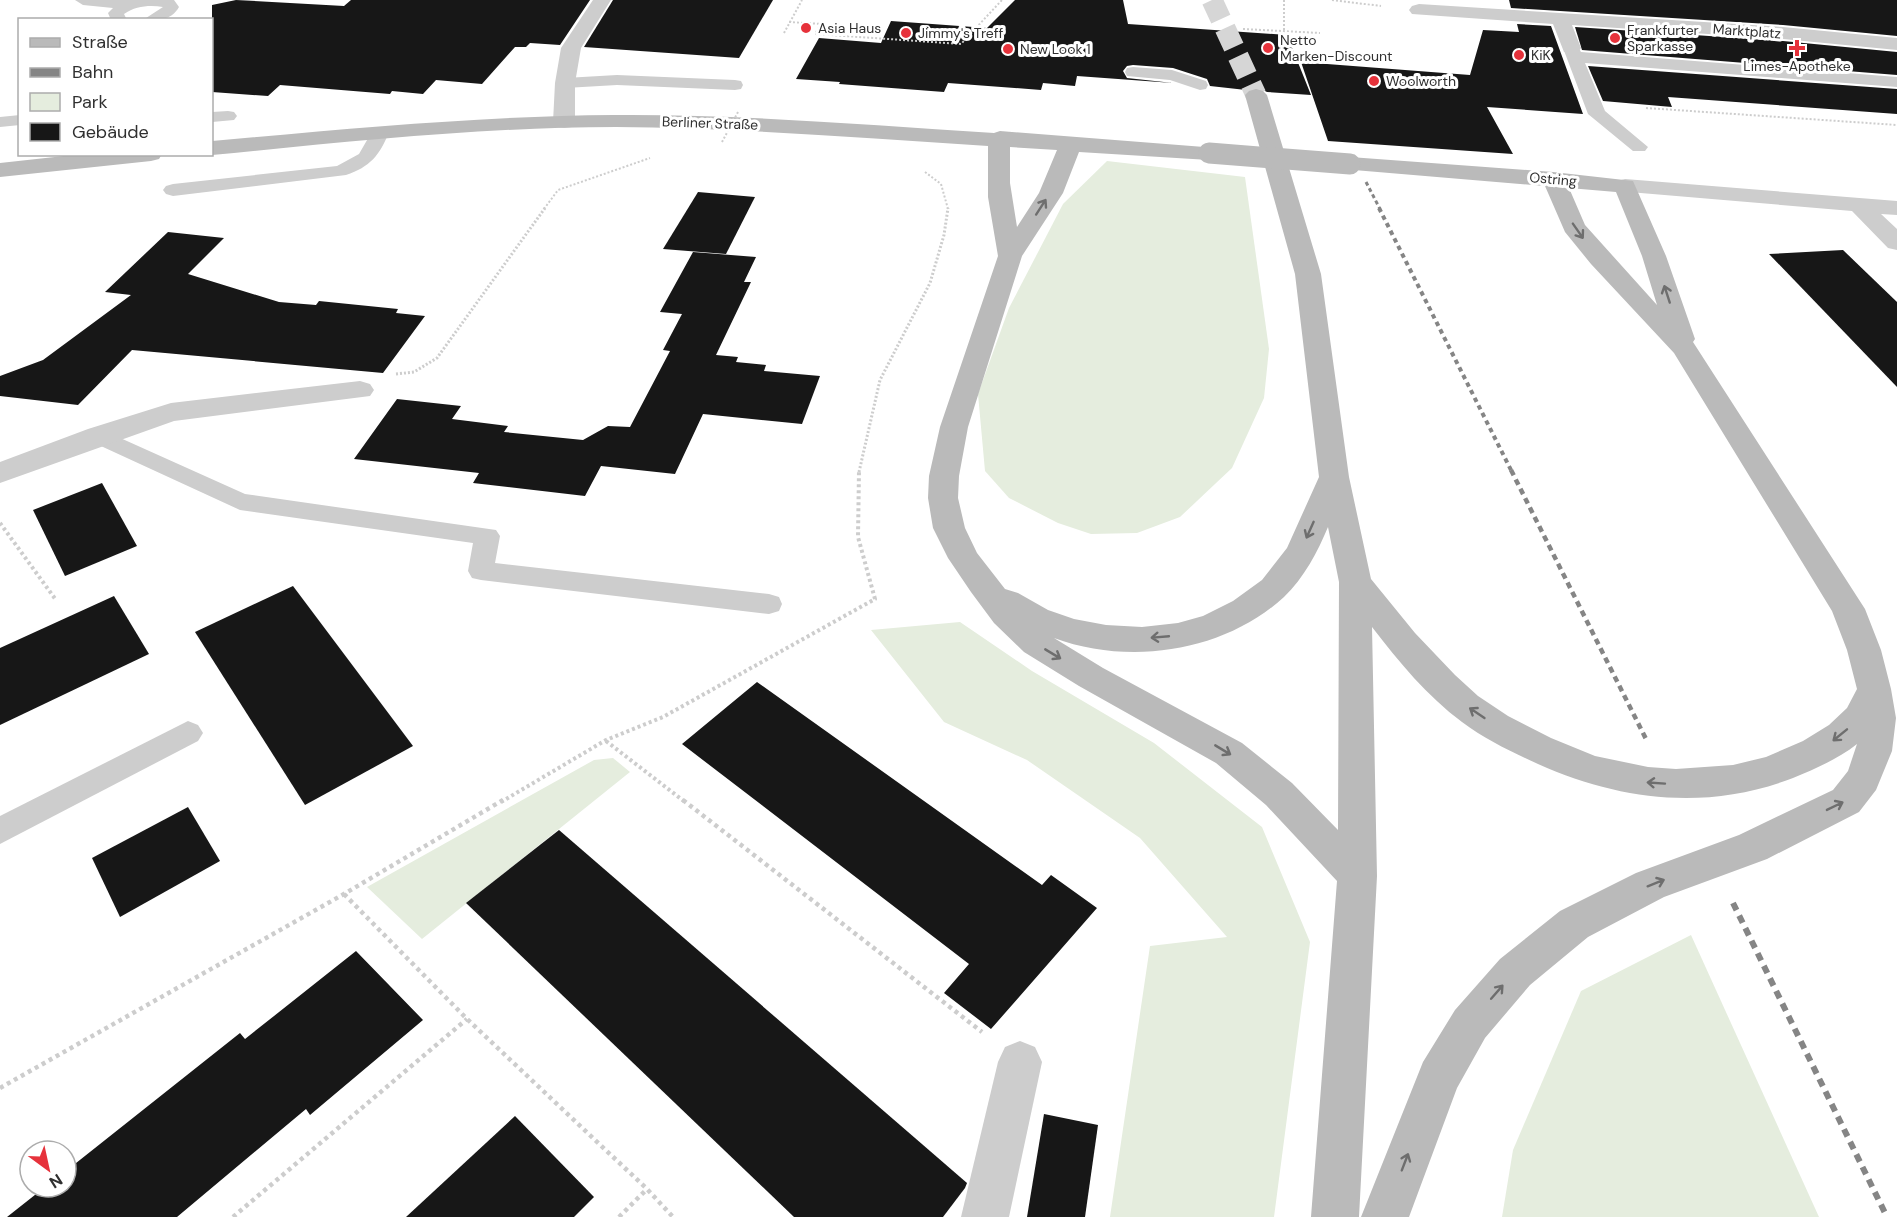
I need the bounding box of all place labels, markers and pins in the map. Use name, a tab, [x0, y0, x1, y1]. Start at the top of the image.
place label: Asia Haus	[818, 19, 881, 37]
marker: Asia Haus	[799, 21, 813, 35]
place label: Frankfurter Sparkasse	[1627, 21, 1699, 55]
place label: Jimmy's Treff	[918, 24, 1004, 42]
marker: Jimmy's Treff	[899, 26, 913, 40]
place label: Netto Marken-Discount	[1280, 31, 1393, 65]
marker: Frankfurter Sparkasse	[1608, 31, 1622, 45]
place label: New Look 1	[1020, 40, 1091, 58]
marker: Netto Marken-Discount	[1261, 41, 1275, 55]
marker: Limes-Apotheke	[1790, 41, 1804, 55]
marker: New Look 1	[1001, 42, 1015, 56]
place label: KiK	[1531, 46, 1551, 64]
marker: KiK	[1512, 48, 1526, 62]
place label: Limes-Apotheke	[1743, 57, 1851, 75]
place label: Woolworth	[1386, 72, 1456, 90]
marker: Woolworth	[1367, 74, 1381, 88]

